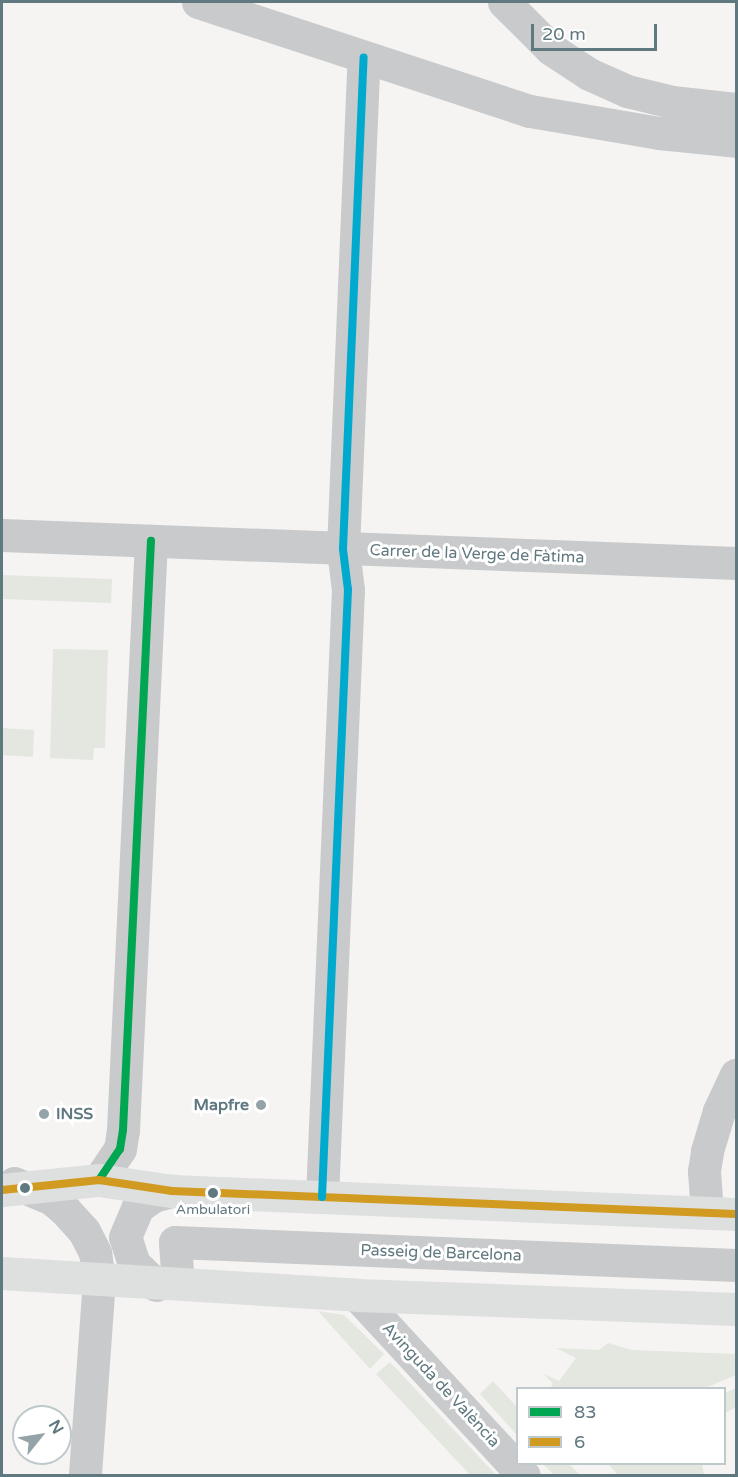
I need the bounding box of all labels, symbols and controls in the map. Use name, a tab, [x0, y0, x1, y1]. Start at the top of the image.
scale bar	[534, 12, 660, 50]
text: 20 m	[542, 23, 586, 45]
street label: Carrer de la Verge de Fàtima	[369, 541, 585, 567]
place label: Mapfre	[193, 1095, 249, 1115]
marker: Mapfre	[254, 1098, 268, 1112]
place label: INSS	[56, 1104, 93, 1124]
marker: INSS	[37, 1107, 51, 1121]
unlabelled marker	[19, 1182, 31, 1194]
marker: Ambulatori	[207, 1187, 219, 1199]
place label: Ambulatori	[176, 1202, 250, 1218]
street label: Passeig de Barcelona	[360, 1241, 522, 1265]
street label: Avinguda de València	[378, 1319, 504, 1451]
legend	[516, 1387, 726, 1465]
text: 83	[574, 1401, 597, 1423]
north arrow	[12, 1405, 72, 1465]
text: N	[44, 1416, 68, 1438]
text: 6	[574, 1431, 585, 1453]

